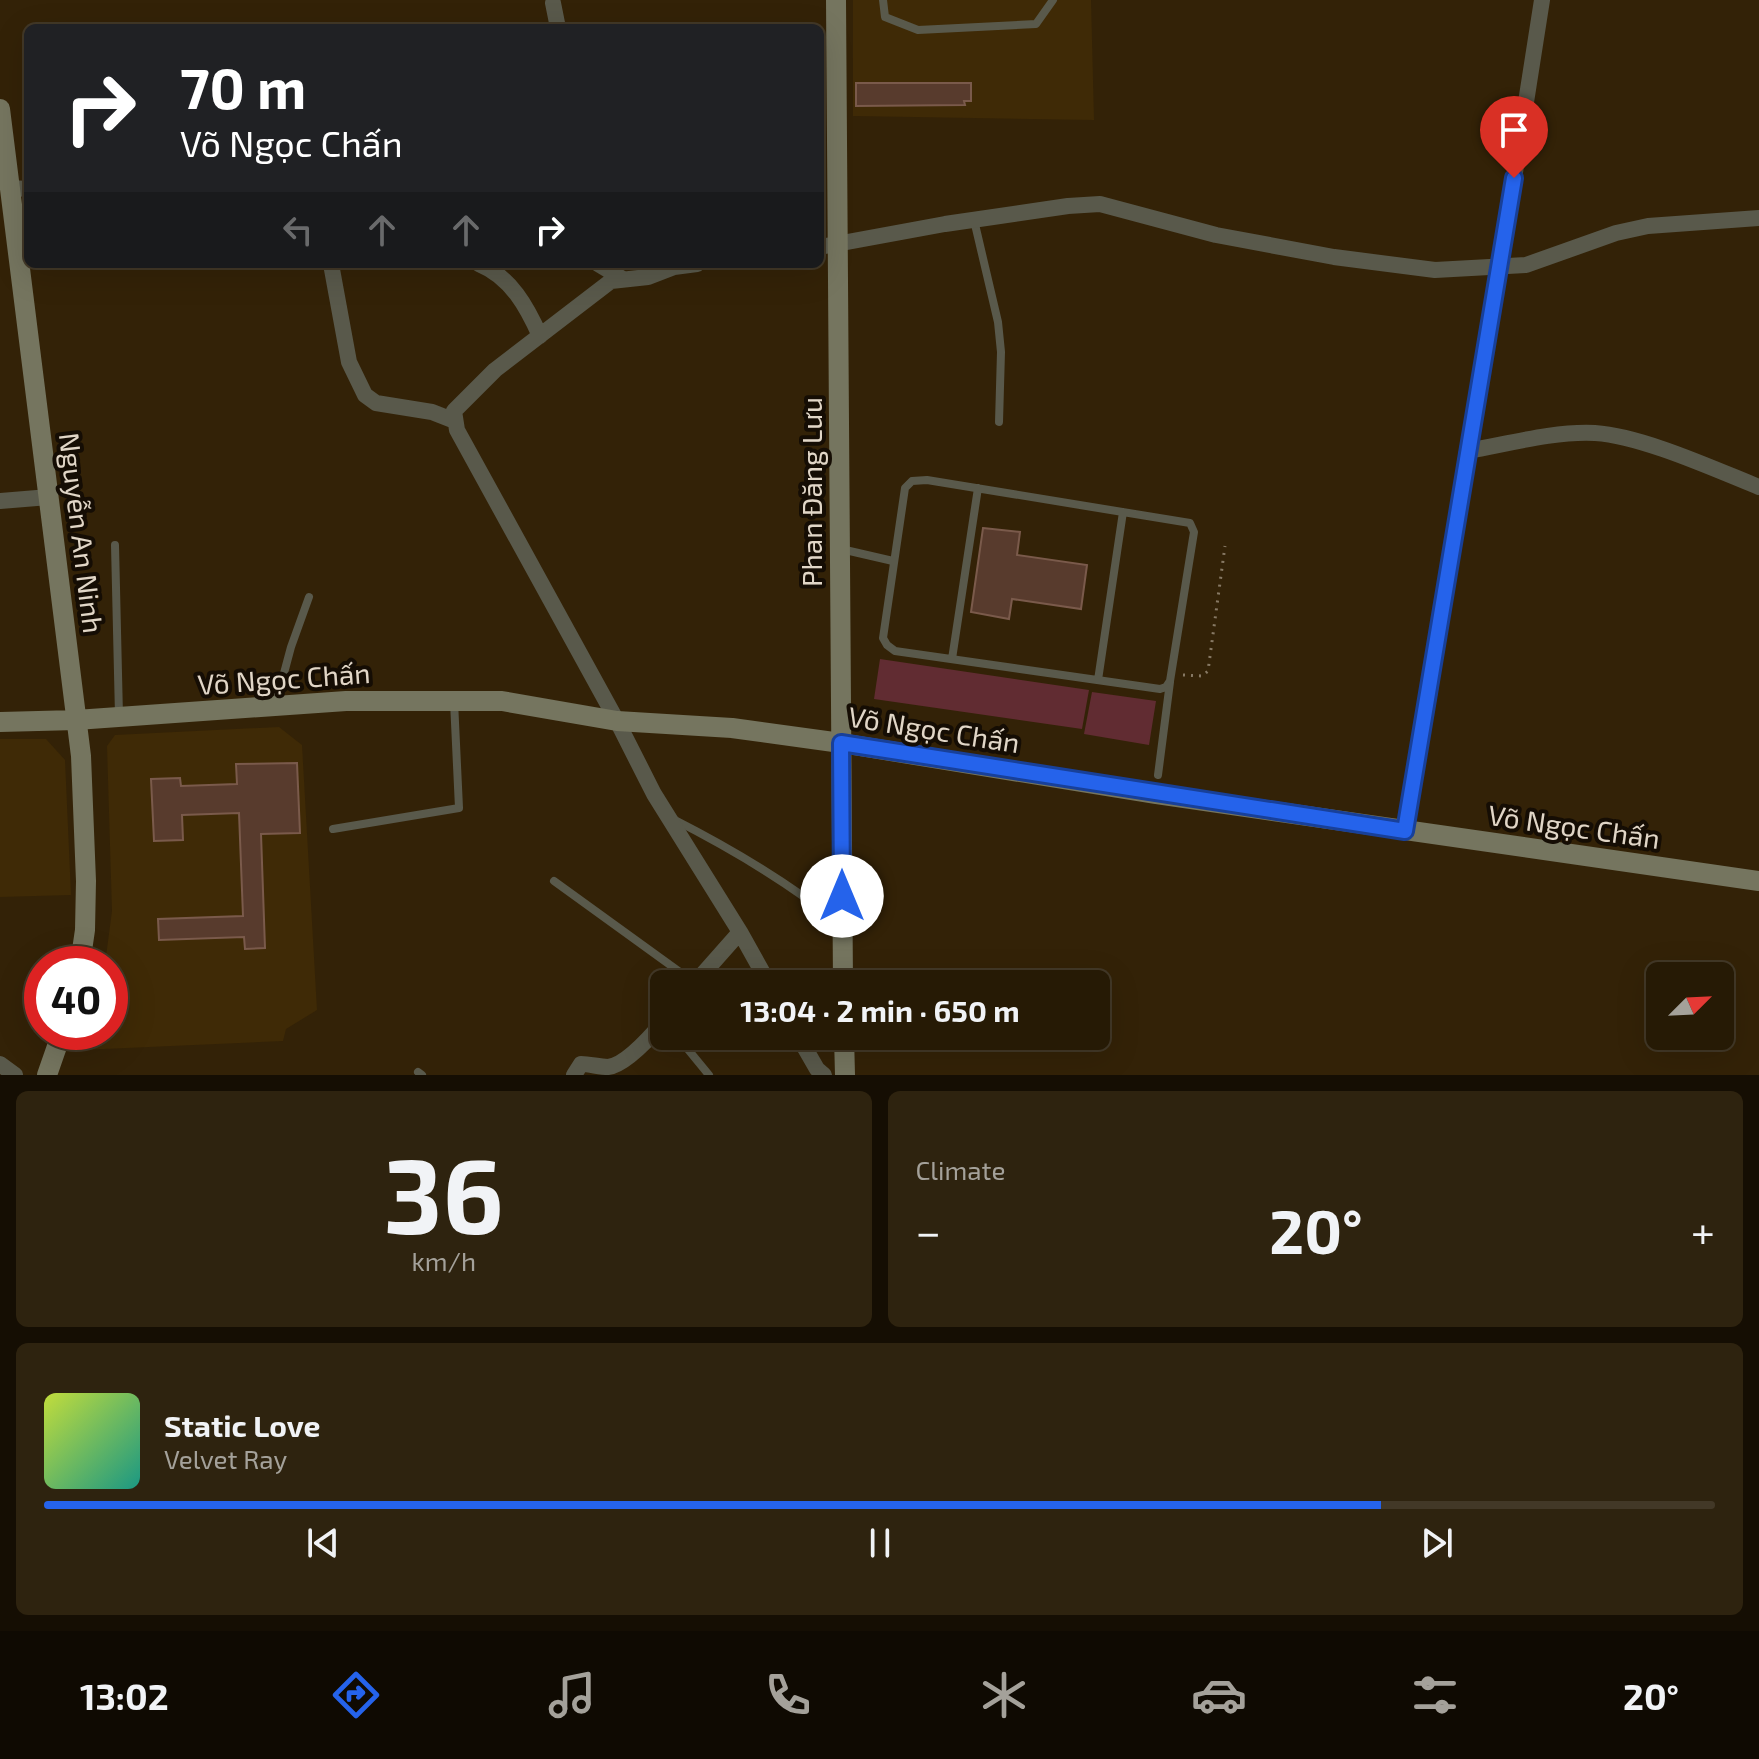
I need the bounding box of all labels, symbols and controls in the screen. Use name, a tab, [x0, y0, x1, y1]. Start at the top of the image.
text: 70 m	[180, 53, 306, 120]
icon: right	[48, 56, 152, 160]
pin	[1480, 96, 1548, 178]
icon: arrive	[1492, 108, 1536, 152]
text: Võ Ngọc Chấn	[180, 121, 403, 164]
icon: left	[276, 208, 320, 252]
icon: ahead	[360, 208, 404, 252]
icon: ahead	[444, 208, 488, 252]
icon: right	[528, 208, 572, 252]
street label: Phan Đăng Lưu	[794, 397, 828, 587]
street label: Nguyễn An Ninh	[53, 431, 111, 635]
street label: Võ Ngọc Chấn	[196, 655, 371, 701]
street label: Võ Ngọc Chấn	[846, 699, 1022, 759]
street label: Võ Ngọc Chấn	[1486, 797, 1662, 855]
position arrow	[800, 854, 884, 938]
speed limit sign: 40	[24, 946, 128, 1050]
north arrow	[1646, 962, 1734, 1050]
map controls	[1646, 962, 1734, 1050]
text: 13:04 · 2 min · 650 m	[740, 992, 1020, 1028]
text: 36	[384, 1130, 504, 1255]
text: Climate	[916, 1154, 1005, 1185]
text: 20°	[1269, 1194, 1363, 1266]
text: −	[916, 1204, 941, 1257]
text: +	[1691, 1204, 1715, 1257]
text: km/h	[411, 1245, 476, 1276]
text: Static Love	[164, 1407, 320, 1443]
text: Velvet Ray	[164, 1443, 287, 1474]
icon: previous	[301, 1521, 345, 1565]
icon: pause	[858, 1521, 902, 1565]
icon: next	[1415, 1521, 1459, 1565]
icon: directions	[328, 1667, 384, 1723]
icon: music	[544, 1667, 600, 1723]
icon: phone	[760, 1667, 816, 1723]
icon: climate	[976, 1667, 1032, 1723]
icon: car	[1191, 1667, 1247, 1723]
icon: filters	[1407, 1667, 1463, 1723]
text: 13:02	[80, 1674, 169, 1717]
text: 20°	[1623, 1674, 1679, 1717]

